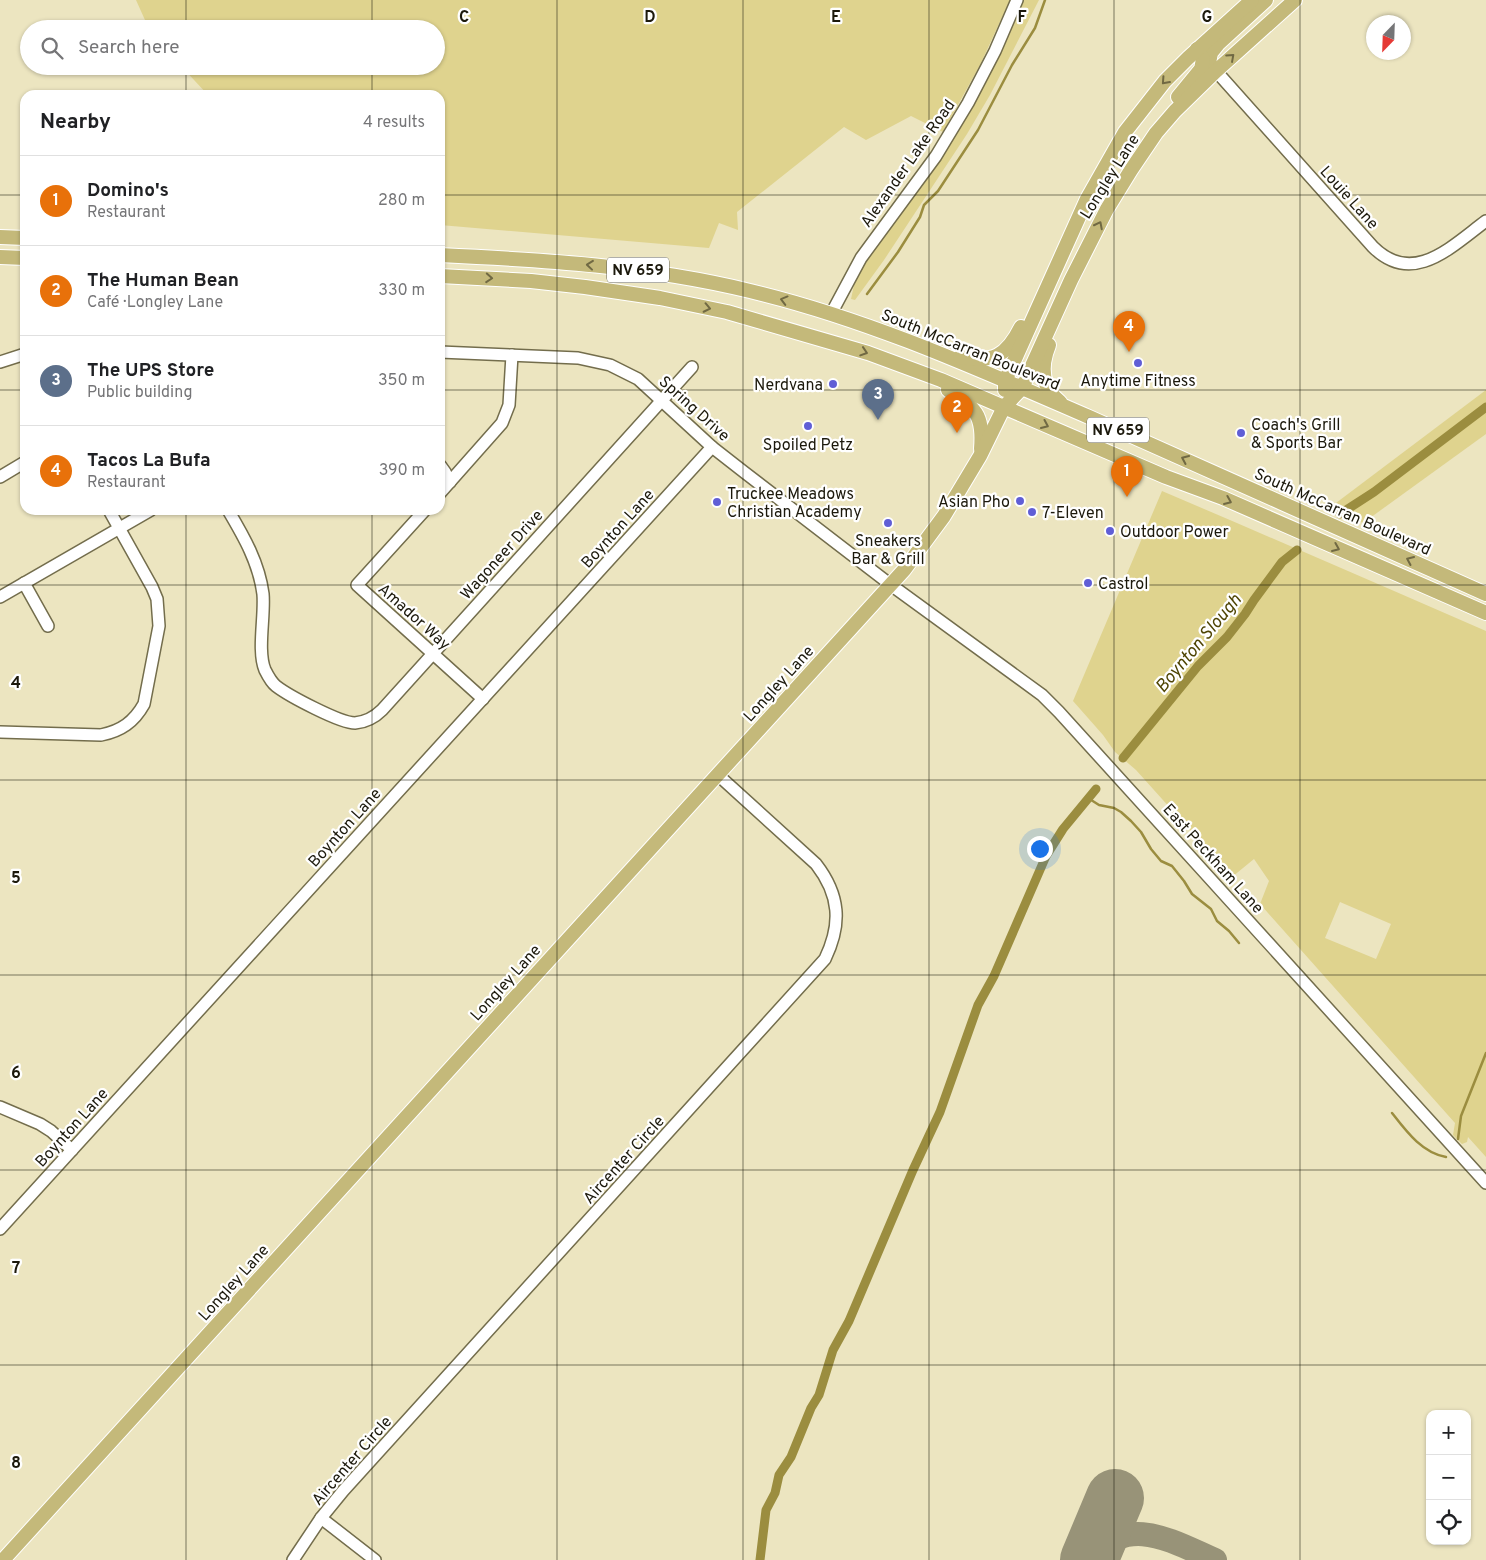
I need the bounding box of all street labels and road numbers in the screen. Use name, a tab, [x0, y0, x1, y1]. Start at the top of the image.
street label: Alexander Lake Road	[857, 96, 960, 232]
street label: Longley Lane	[1077, 131, 1145, 223]
street label: Louie Lane	[1315, 162, 1382, 234]
road number: NV 659	[607, 258, 669, 282]
street label: South McCarran Boulevard	[878, 306, 1063, 396]
street label: Spring Drive	[654, 372, 733, 447]
road number: NV 659	[1087, 418, 1149, 442]
street label: South McCarran Boulevard	[1251, 465, 1434, 561]
street label: Boynton Lane	[578, 486, 659, 573]
street label: Wagoneer Drive	[457, 506, 548, 604]
street label: Amador Way	[373, 580, 454, 655]
street label: Longley Lane	[740, 642, 819, 727]
street label: Boynton Lane	[305, 785, 386, 872]
street label: East Peckham Lane	[1158, 800, 1267, 918]
street label: Longley Lane	[467, 941, 546, 1026]
street label: Boynton Lane	[32, 1085, 113, 1172]
street label: Aircenter Circle	[580, 1112, 669, 1209]
street label: Longley Lane	[195, 1241, 274, 1326]
street label: Aircenter Circle	[308, 1412, 397, 1510]

